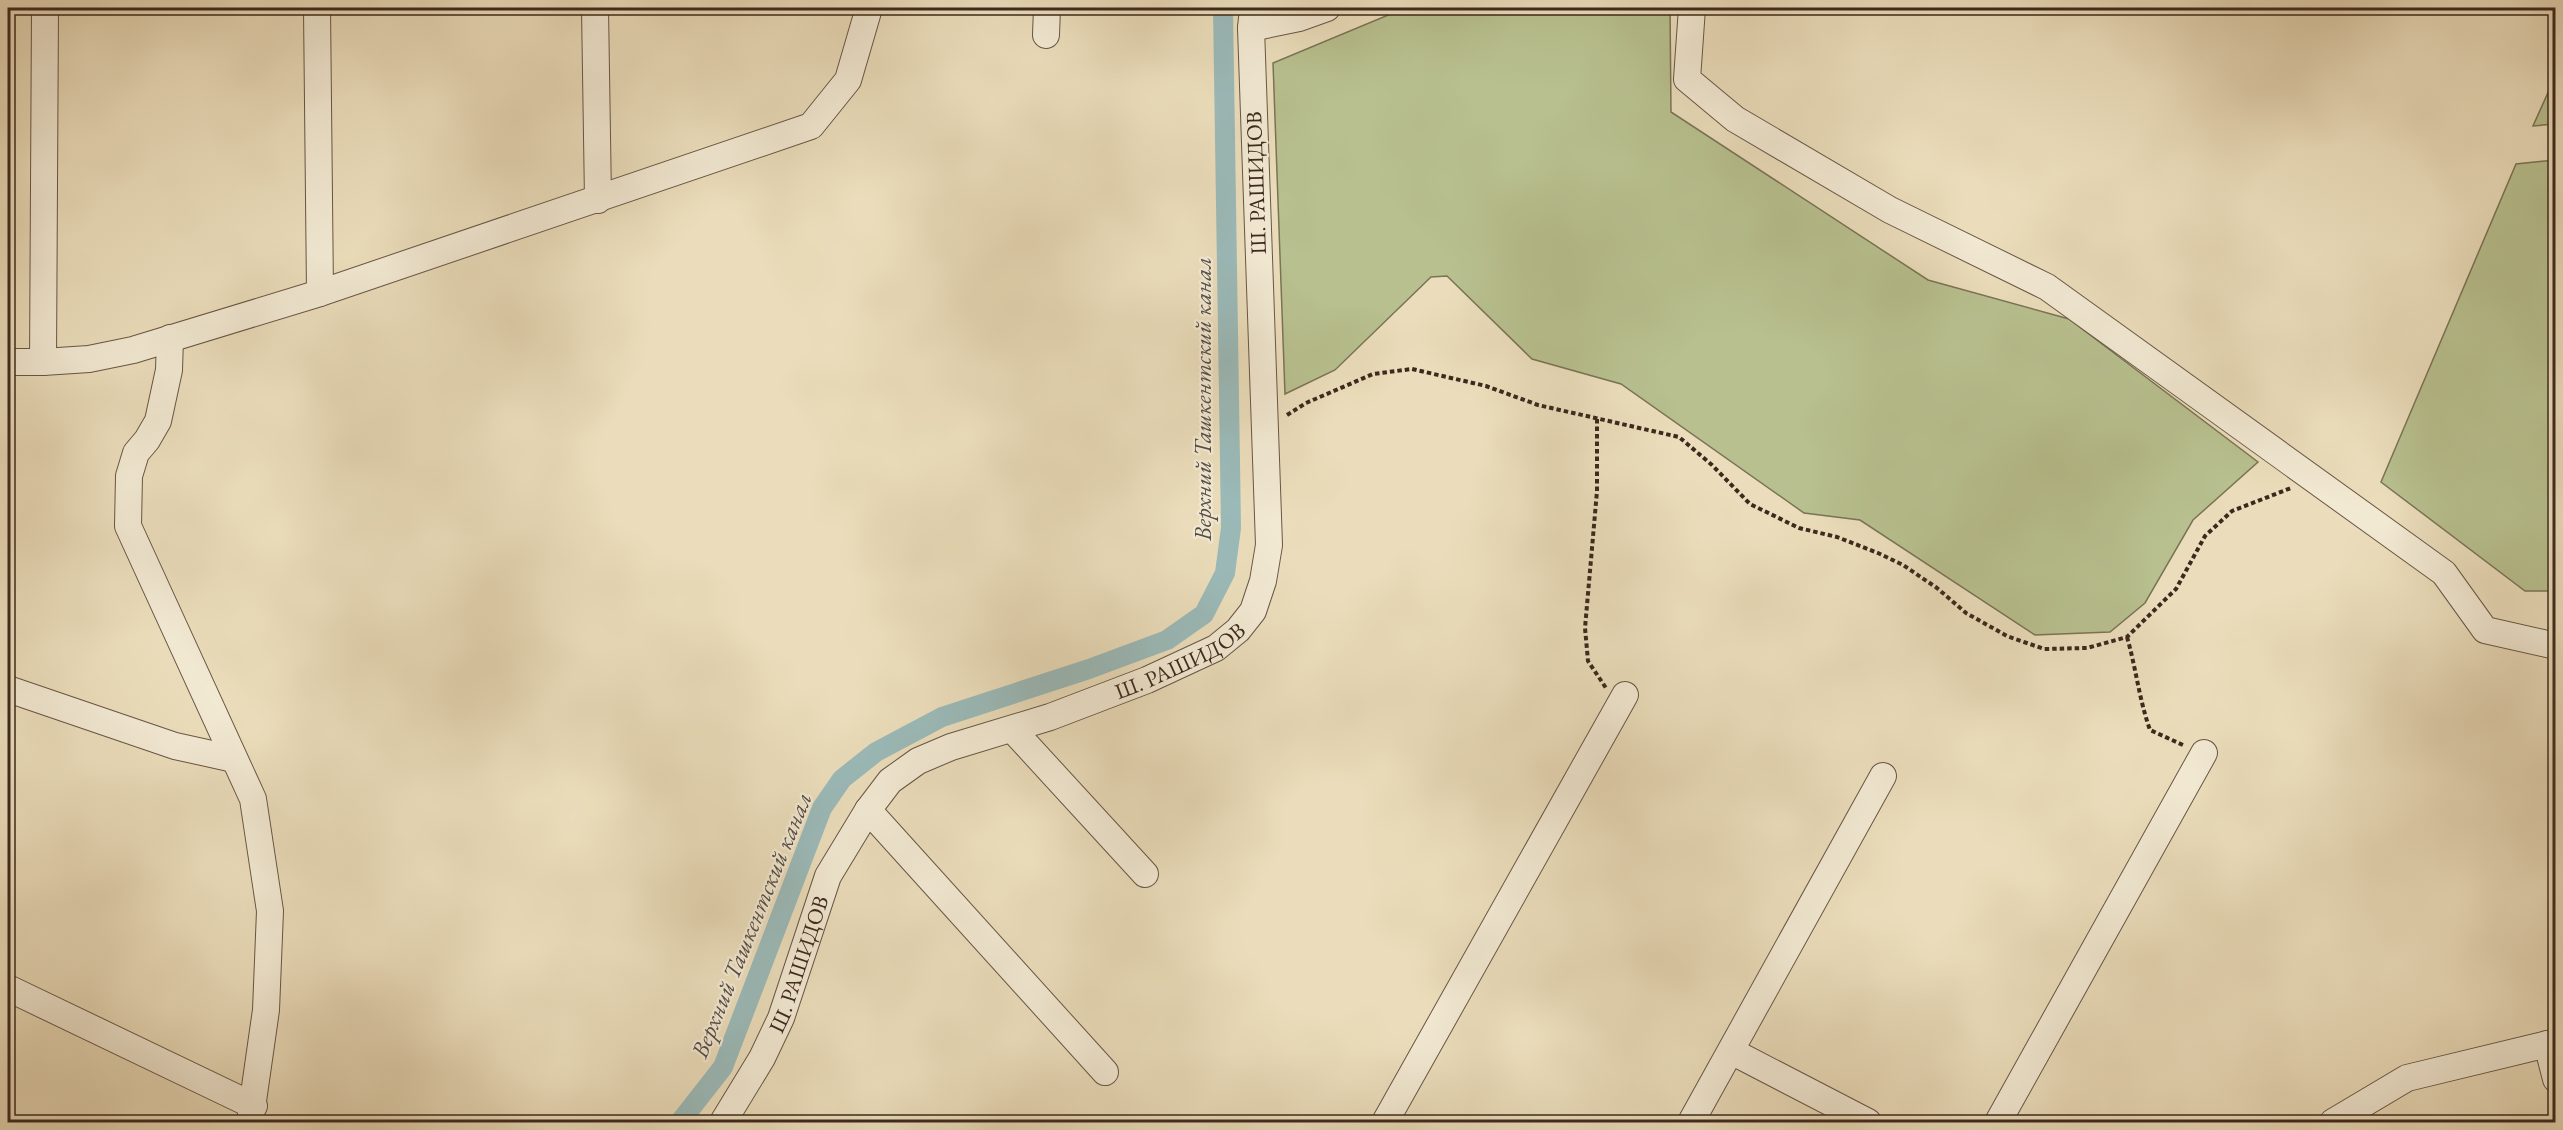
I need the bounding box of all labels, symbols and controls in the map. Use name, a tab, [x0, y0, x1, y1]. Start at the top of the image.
street label: Ш. РАШИДОВ	[1239, 111, 1273, 255]
water label: Верхний Ташкентский канал	[1187, 257, 1218, 542]
street label: Ш. РАШИДОВ	[1110, 615, 1251, 706]
water label: Верхний Ташкентский канал	[683, 787, 819, 1063]
street label: Ш. РАШИДОВ	[762, 891, 835, 1038]

